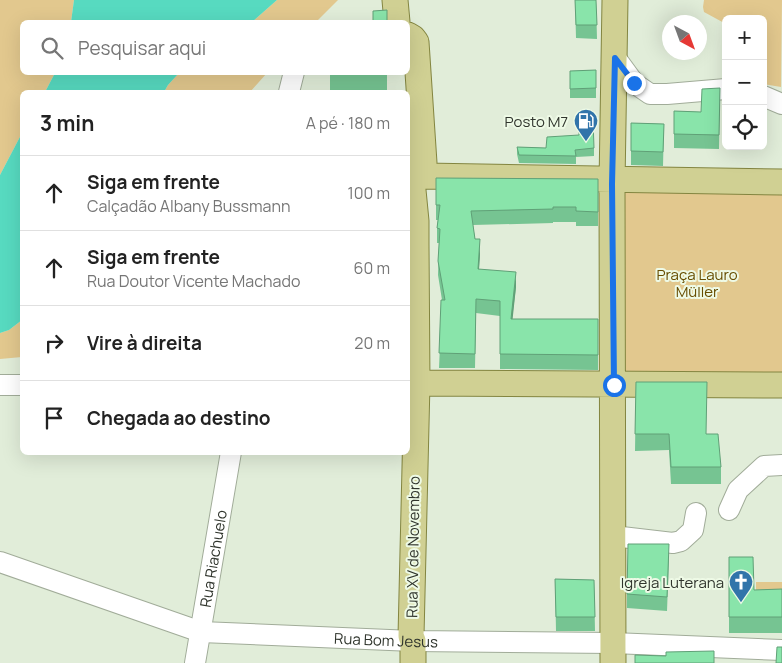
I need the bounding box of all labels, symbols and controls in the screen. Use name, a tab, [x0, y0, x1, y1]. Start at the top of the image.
north arrow	[662, 15, 707, 60]
map controls	[722, 15, 767, 150]
button: +	[722, 15, 767, 60]
search box	[20, 20, 410, 75]
icon: search	[38, 34, 66, 62]
text: Pesquisar aqui	[78, 35, 206, 61]
button: −	[722, 60, 767, 105]
route end	[623, 72, 646, 95]
button: locate	[722, 105, 767, 150]
fuel station icon: Posto M7	[573, 108, 599, 142]
text: 3 min	[40, 109, 94, 137]
place label: Posto M7	[505, 111, 568, 132]
text: A pé · 180 m	[306, 112, 390, 134]
text: Siga em frente	[87, 169, 220, 195]
icon: ahead	[40, 179, 68, 207]
text: 100 m	[347, 182, 390, 204]
text: Calçadão Albany Bussmann	[87, 195, 290, 217]
text: Siga em frente	[87, 244, 220, 270]
icon: ahead	[40, 254, 68, 282]
text: 60 m	[354, 257, 390, 279]
park label: Praça Lauro Müller	[656, 264, 738, 302]
text: Rua Doutor Vicente Machado	[87, 270, 300, 292]
icon: right	[40, 329, 68, 357]
text: Vire à direita	[87, 330, 202, 356]
text: 20 m	[354, 332, 390, 354]
route start	[603, 374, 626, 397]
icon: arrive	[40, 404, 68, 432]
text: Chegada ao destino	[87, 405, 270, 431]
street label: Rua XV de Novembro	[401, 476, 425, 618]
street label: Rua Riachuelo	[194, 508, 231, 609]
church icon: Igreja Luterana	[728, 569, 754, 603]
place label: Igreja Luterana	[621, 572, 724, 593]
street label: Rua Bom Jesus	[334, 627, 438, 652]

